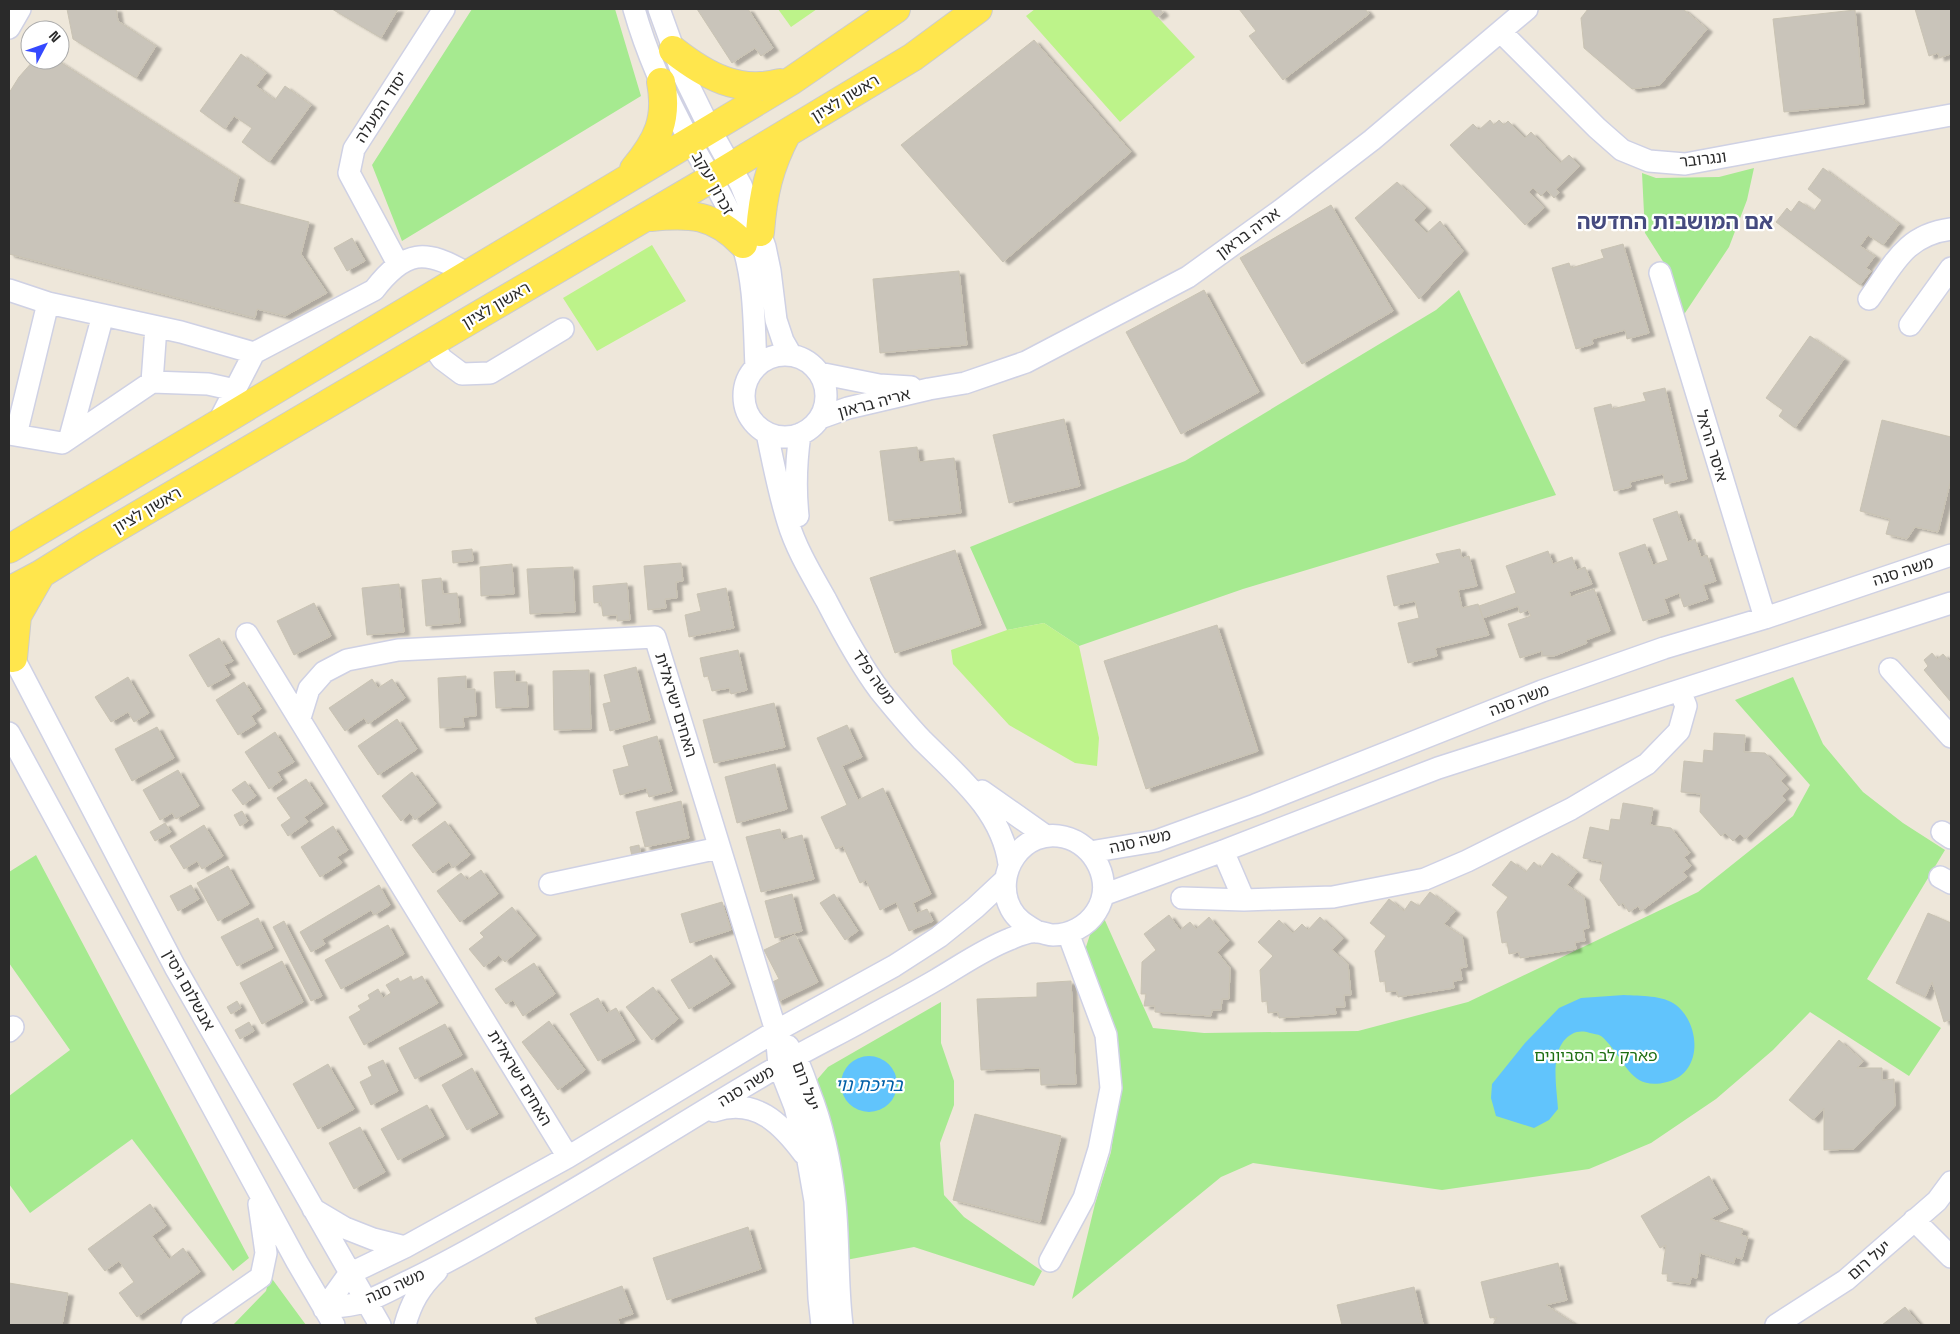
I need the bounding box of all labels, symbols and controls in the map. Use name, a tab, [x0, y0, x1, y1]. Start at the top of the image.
north arrow	[20, 20, 70, 70]
text: N	[45, 27, 65, 46]
street label: יסוד המעלה	[350, 67, 412, 147]
street label: ראשון לציון	[807, 69, 883, 127]
street label: ונגרובר	[1678, 146, 1728, 172]
street label: זכרון יעקב	[687, 148, 739, 218]
street label: אריה בראון	[1212, 203, 1284, 263]
district label: אם המושבות החדשה	[1577, 208, 1773, 235]
street label: ראשון לציון	[458, 277, 534, 333]
street label: אריה בראון	[835, 383, 913, 423]
street label: איסר הראל	[1691, 408, 1733, 484]
street label: ראשון לציון	[109, 482, 185, 538]
street label: משה סנה	[1870, 551, 1936, 591]
street label: משה פלד	[847, 645, 901, 709]
street label: האחים ישראלית	[650, 650, 702, 760]
street label: משה סנה	[1486, 679, 1552, 721]
street label: משה סנה	[1107, 824, 1173, 858]
street label: אבשלום גיסין	[158, 946, 220, 1034]
street label: האחים ישראלית	[483, 1026, 557, 1130]
park label: פארק לב הסביונים	[1534, 1045, 1658, 1066]
street label: יעל רום	[787, 1059, 825, 1113]
street label: משה סנה	[714, 1060, 778, 1112]
water label: בריכת נוי	[835, 1073, 904, 1096]
street label: יעל רום	[1843, 1235, 1895, 1285]
street label: משה סנה	[362, 1264, 428, 1308]

